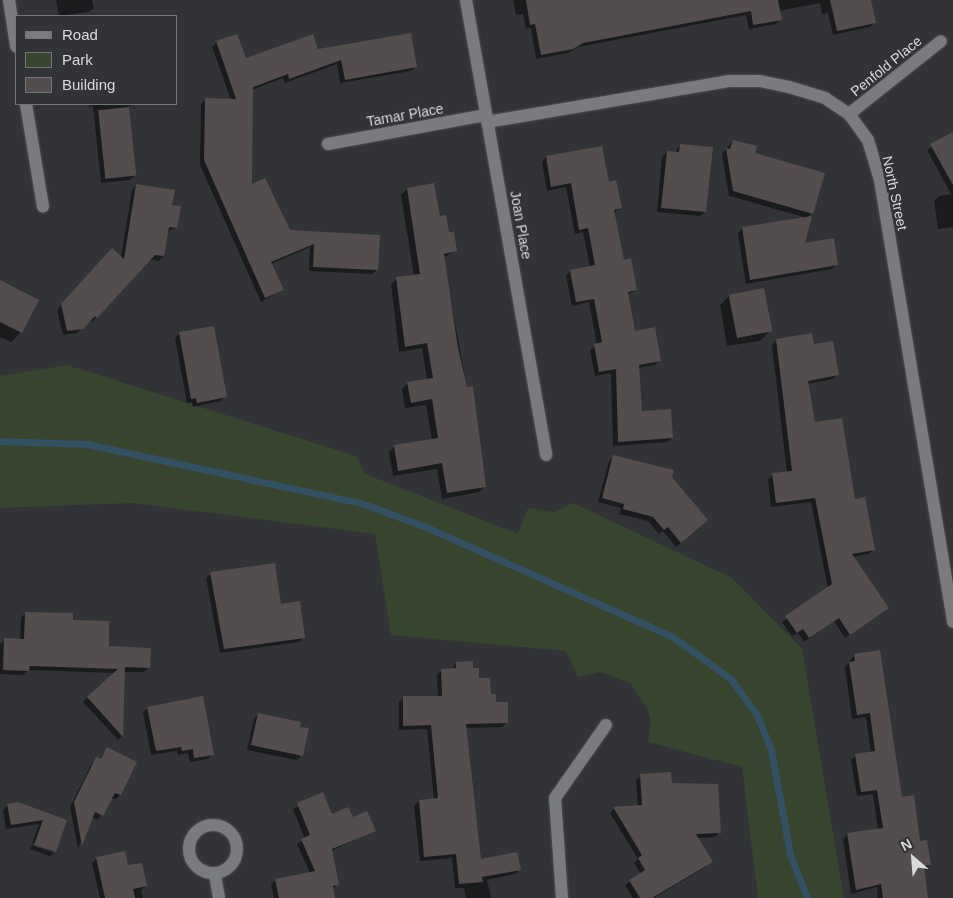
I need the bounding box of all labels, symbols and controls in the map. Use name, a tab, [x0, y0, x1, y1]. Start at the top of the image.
legend	[15, 15, 178, 105]
text: Road	[62, 26, 98, 43]
street label: Penfold Place	[847, 32, 925, 100]
text: Park	[62, 51, 93, 68]
text: Building	[62, 76, 115, 93]
street label: Tamar Place	[365, 100, 445, 130]
street label: North Street	[879, 154, 911, 232]
street label: Joan Place	[507, 189, 535, 261]
north arrow	[888, 833, 938, 883]
text: N	[898, 835, 914, 854]

